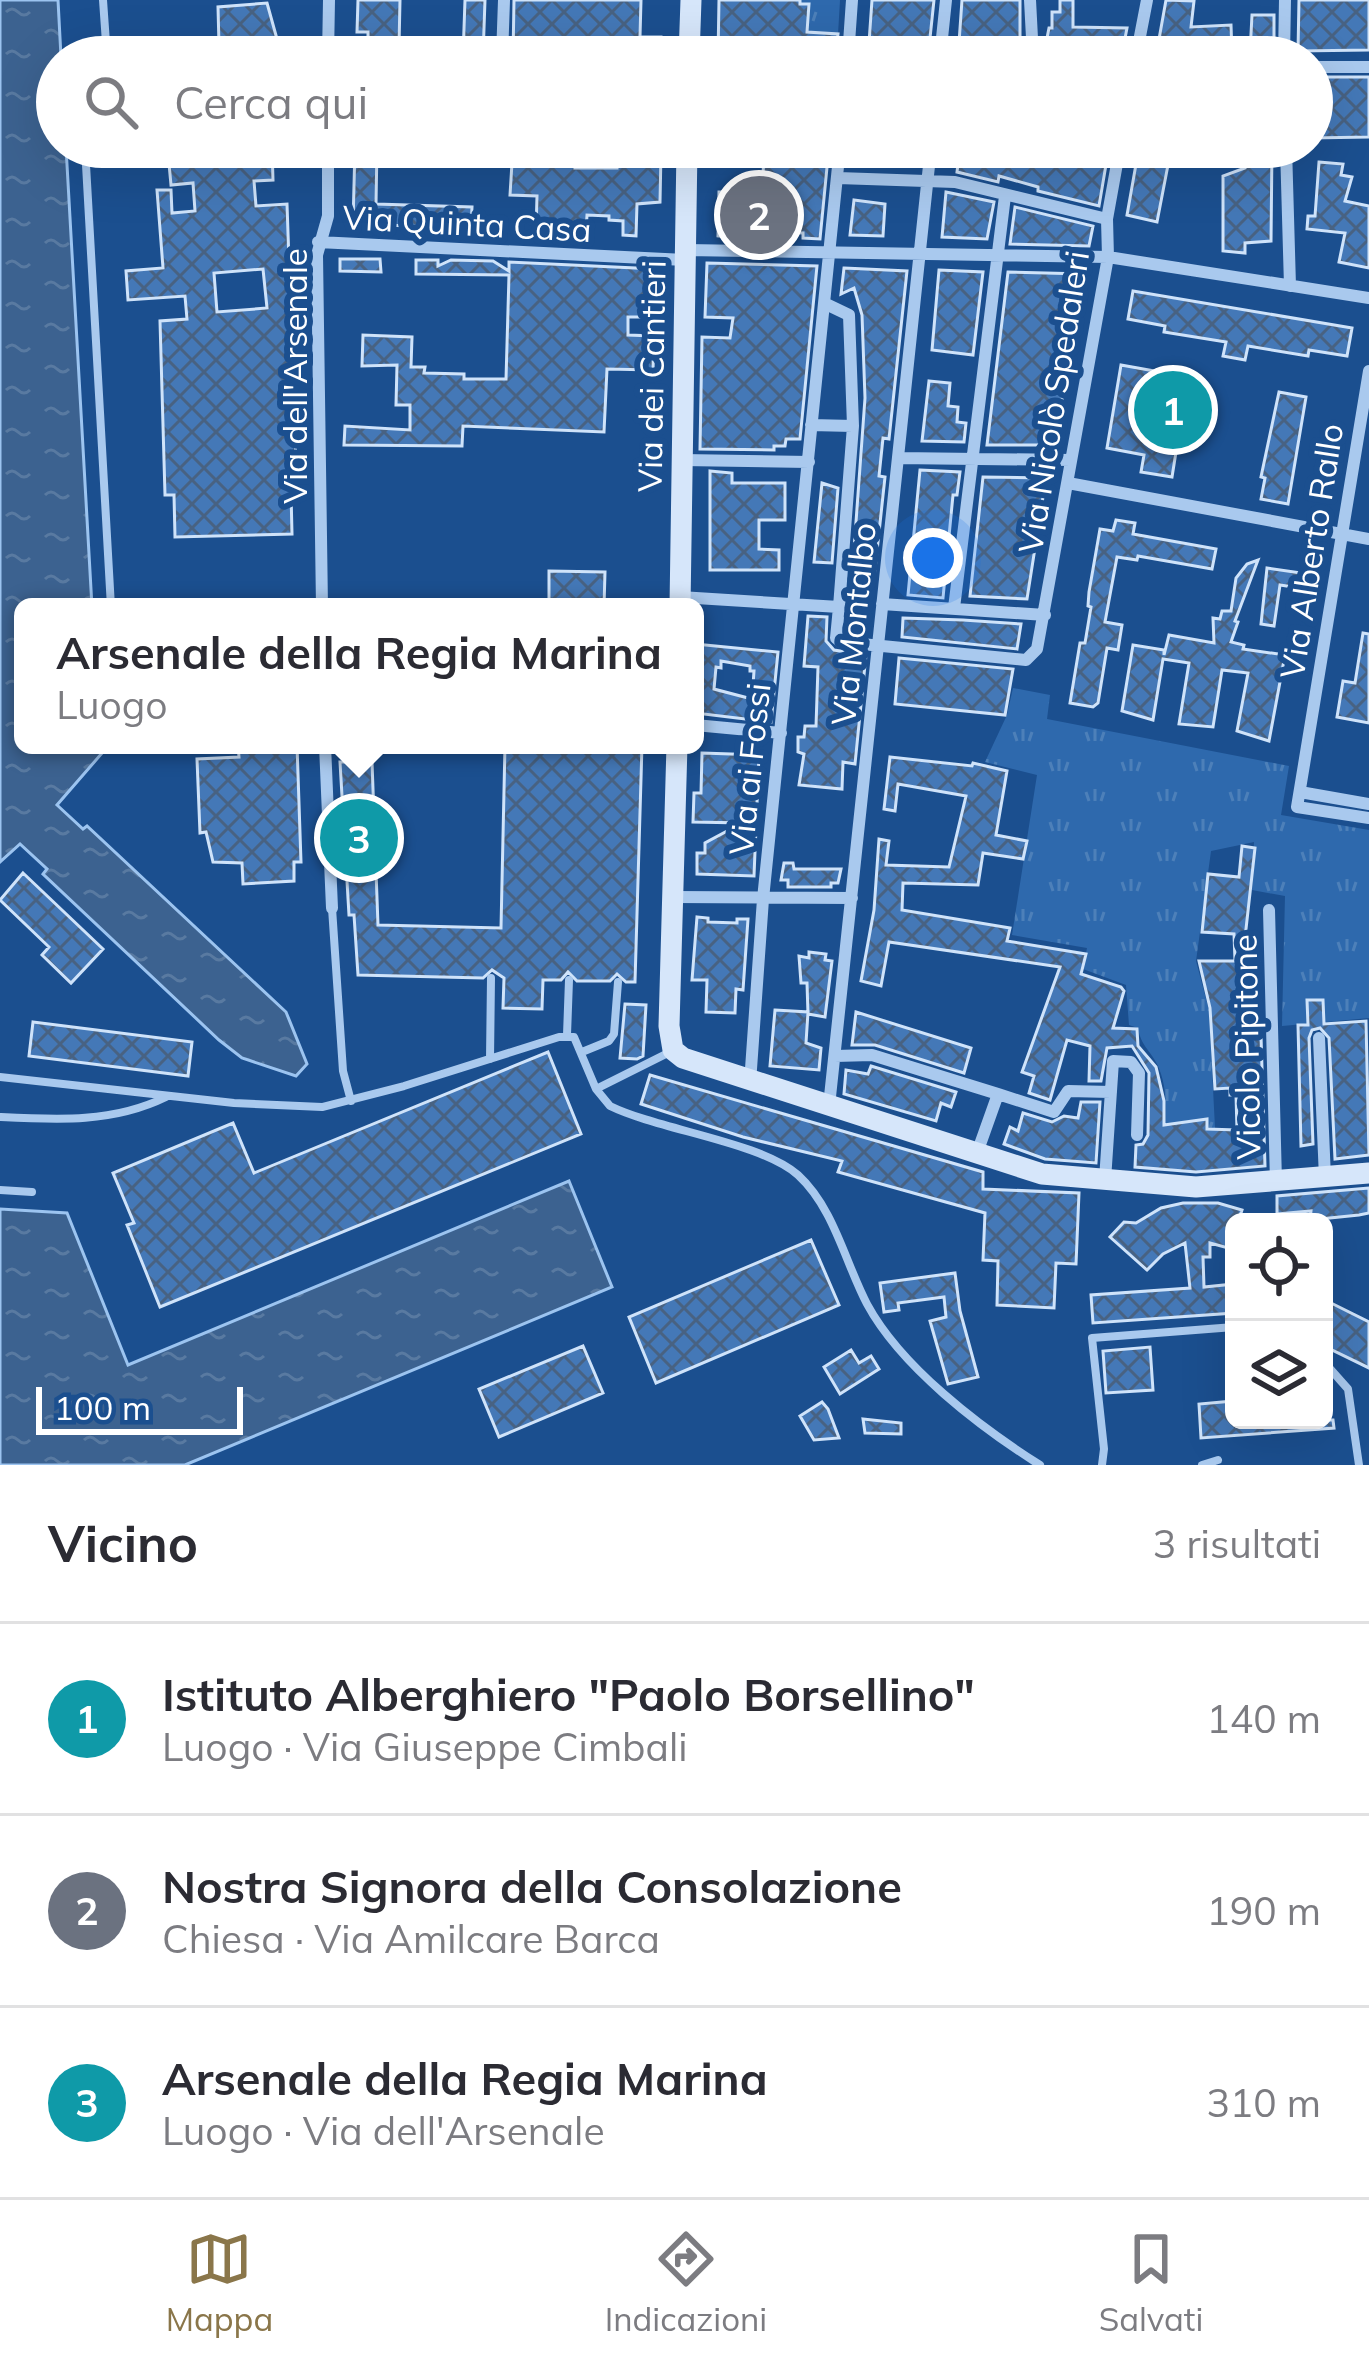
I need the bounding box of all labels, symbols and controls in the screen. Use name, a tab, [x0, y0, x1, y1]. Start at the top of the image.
search box	[36, 36, 1333, 168]
icon: search	[78, 69, 144, 135]
text: Cerca qui	[174, 74, 368, 130]
pin: 2	[720, 170, 798, 260]
street label: Via Quinta Casa	[342, 196, 592, 250]
street label: Via dell'Arsenale	[274, 248, 315, 504]
street label: Via Nicolò Spedaleri	[1009, 248, 1097, 556]
street label: Via dei Cantieri	[628, 260, 674, 492]
pin: 1	[1134, 365, 1212, 455]
street label: Via Alberto Rallo	[1271, 420, 1351, 682]
street label: Via Montalbo	[822, 521, 884, 727]
your location	[903, 528, 963, 588]
popup	[14, 598, 704, 754]
text: Arsenale della Regia Marina	[56, 624, 662, 680]
text: Luogo	[56, 680, 168, 729]
street label: Via ai Fossi	[720, 681, 778, 857]
pin: 3	[320, 793, 398, 883]
street label: Vicolo Pipitone	[1224, 934, 1268, 1160]
map controls	[1225, 1213, 1333, 1429]
button: locate	[1225, 1213, 1333, 1321]
button: layers	[1225, 1321, 1333, 1429]
scale bar	[36, 1381, 243, 1434]
text: 100 m	[54, 1387, 151, 1428]
text: Vicino	[48, 1511, 198, 1575]
text: 3 risultati	[1153, 1519, 1321, 1568]
text: Istituto Alberghiero "Paolo Borsellino"	[162, 1666, 975, 1722]
text: 1	[75, 1694, 99, 1743]
text: 140 m	[1206, 1694, 1321, 1743]
text: Luogo · Via Giuseppe Cimbali	[162, 1722, 688, 1771]
text: Nostra Signora della Consolazione	[162, 1858, 902, 1914]
text: 2	[75, 1886, 99, 1935]
text: 190 m	[1206, 1886, 1321, 1935]
text: Chiesa · Via Amilcare Barca	[162, 1914, 660, 1963]
text: Arsenale della Regia Marina	[162, 2050, 768, 2106]
text: 3	[75, 2078, 99, 2127]
text: 310 m	[1206, 2078, 1321, 2127]
text: Luogo · Via dell'Arsenale	[162, 2106, 605, 2155]
tab: Mappa	[166, 2226, 273, 2339]
tab: Indicazioni	[605, 2226, 767, 2339]
tab: Salvati	[1099, 2226, 1203, 2339]

